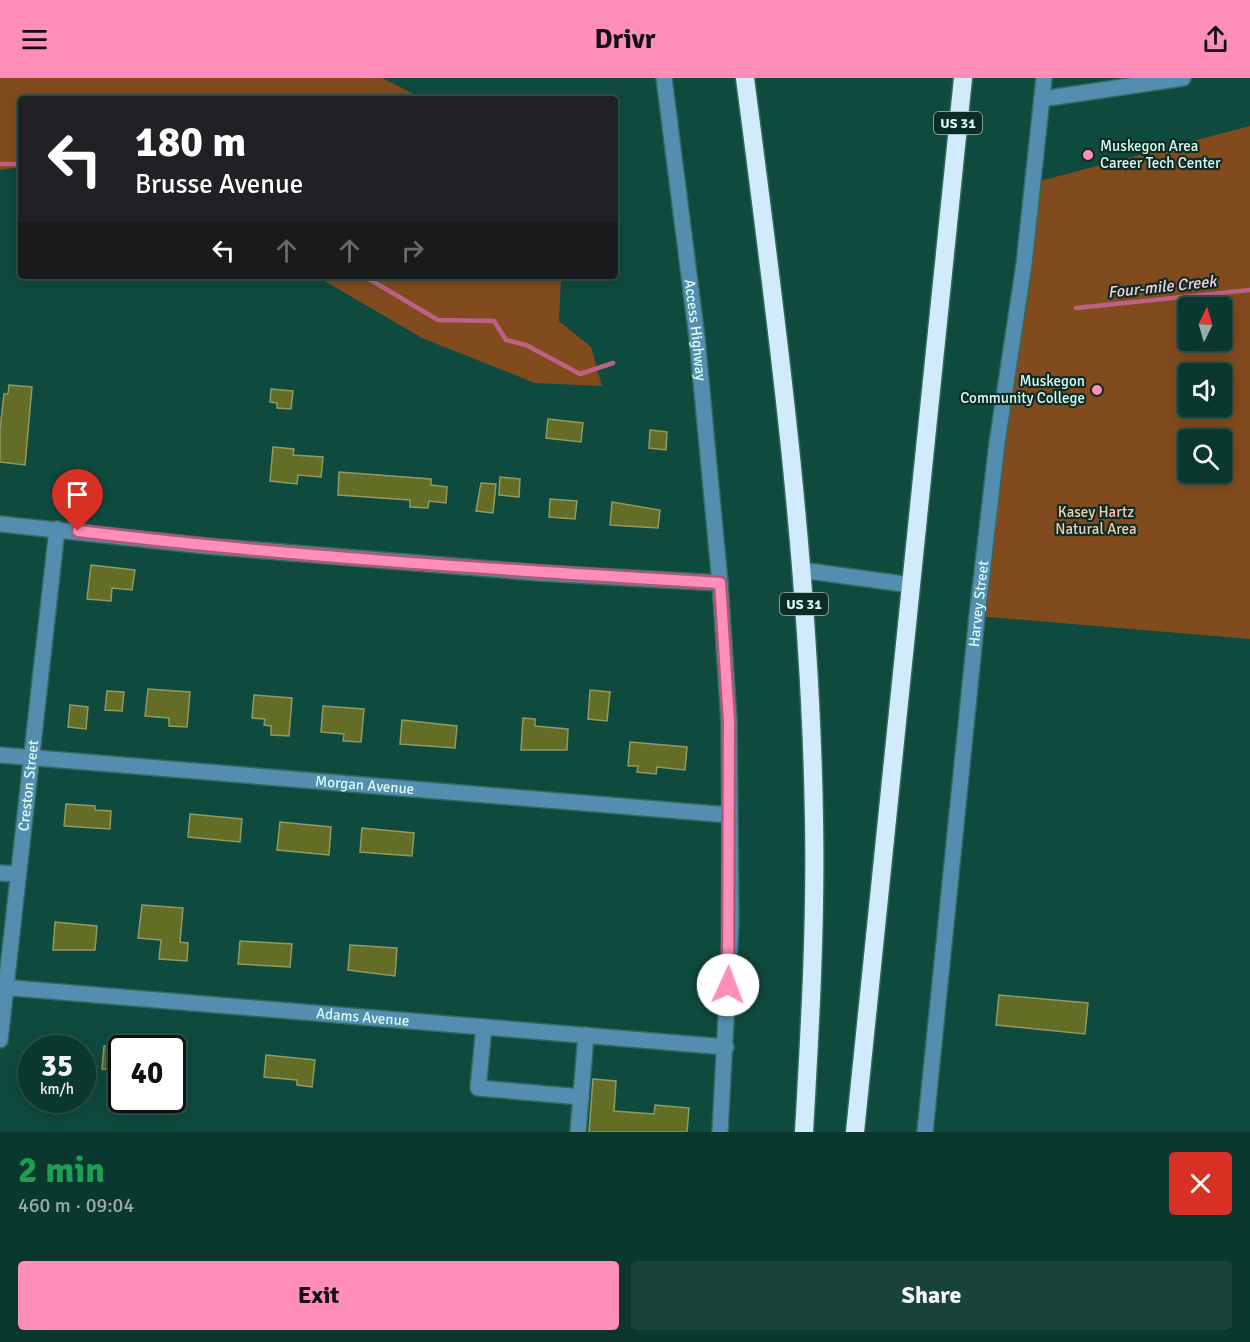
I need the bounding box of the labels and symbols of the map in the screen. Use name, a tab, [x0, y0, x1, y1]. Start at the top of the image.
road number: US 31	[934, 112, 982, 134]
place label: Muskegon Area Career Tech Center	[1100, 137, 1221, 172]
marker: Muskegon Area Career Tech Center	[1081, 148, 1095, 162]
water label: Four-mile Creek	[1107, 271, 1219, 303]
street label: Access Highway	[681, 278, 710, 382]
north arrow	[1178, 297, 1232, 351]
place label: Muskegon Community College	[960, 372, 1085, 407]
marker: Muskegon Community College	[1090, 383, 1104, 397]
pin	[52, 469, 103, 531]
park label: Kasey Hartz Natural Area	[1055, 503, 1137, 538]
street label: Harvey Street	[965, 559, 992, 648]
road number: US 31	[780, 593, 828, 615]
street label: Creston Street	[14, 739, 42, 832]
street label: Morgan Avenue	[315, 772, 415, 798]
position arrow	[696, 953, 760, 1017]
street label: Adams Avenue	[315, 1004, 410, 1030]
speed limit sign: 40	[108, 1035, 186, 1113]

